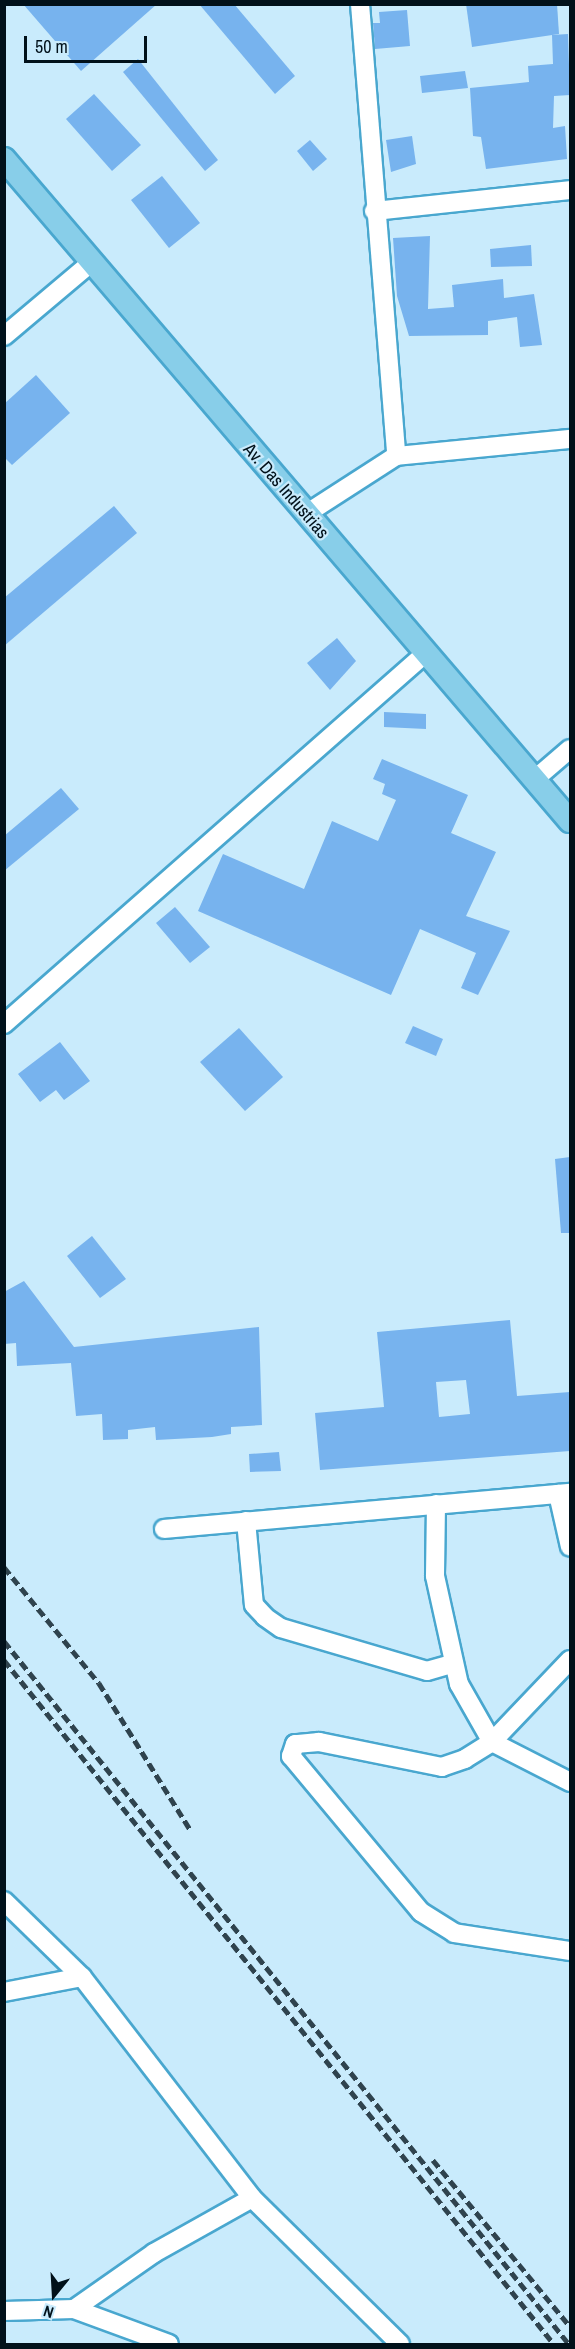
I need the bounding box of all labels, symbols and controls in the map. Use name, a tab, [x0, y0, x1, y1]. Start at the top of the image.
scale bar	[27, 24, 150, 62]
text: 50 m	[35, 34, 68, 59]
street label: Av. Das Industrias	[239, 439, 333, 543]
north arrow	[24, 2265, 84, 2325]
text: N	[41, 2300, 56, 2324]

